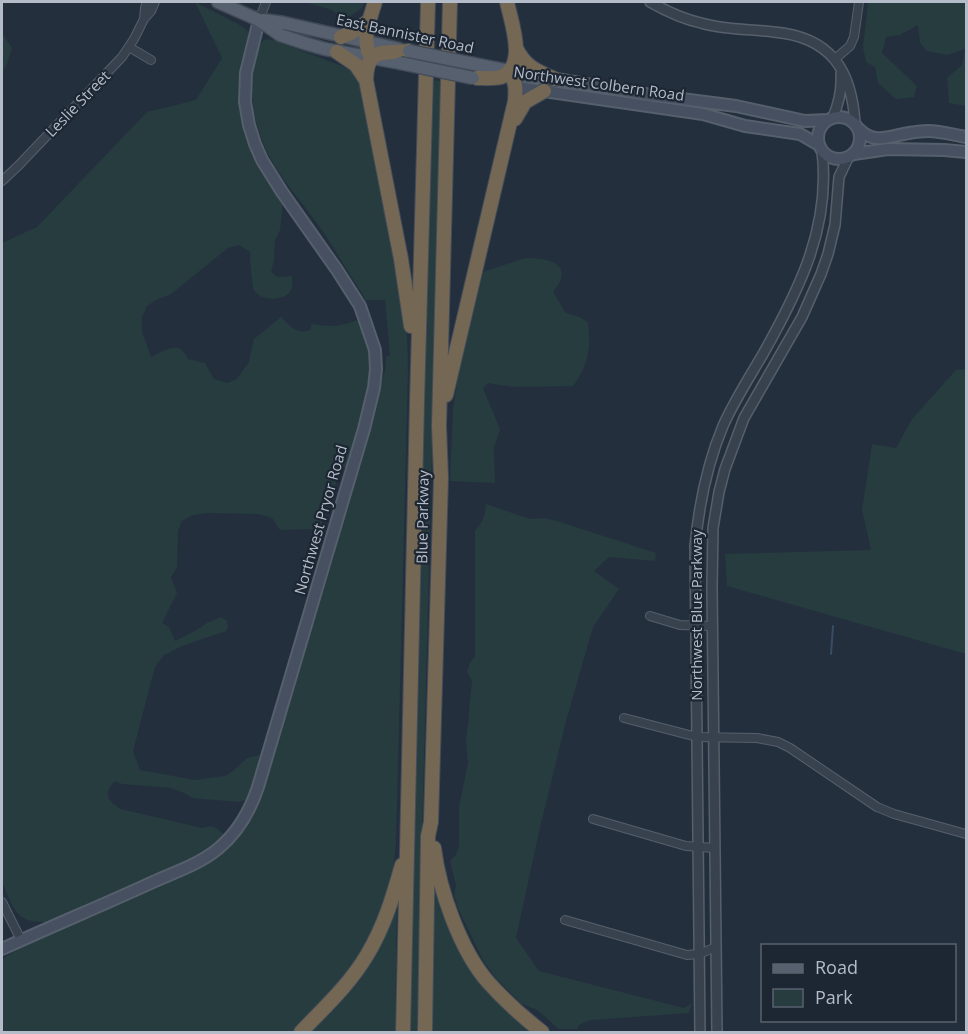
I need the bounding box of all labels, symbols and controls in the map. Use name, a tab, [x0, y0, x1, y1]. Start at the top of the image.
street label: East Bannister Road	[335, 9, 476, 57]
street label: Northwest Colbern Road	[512, 61, 686, 105]
street label: Leslie Street	[40, 66, 114, 141]
street label: Northwest Pryor Road	[289, 442, 351, 597]
street label: Blue Parkway	[411, 469, 433, 564]
street label: Northwest Blue Parkway	[686, 529, 706, 701]
legend	[761, 944, 956, 1022]
text: Road	[815, 955, 858, 979]
text: Park	[815, 985, 853, 1009]

